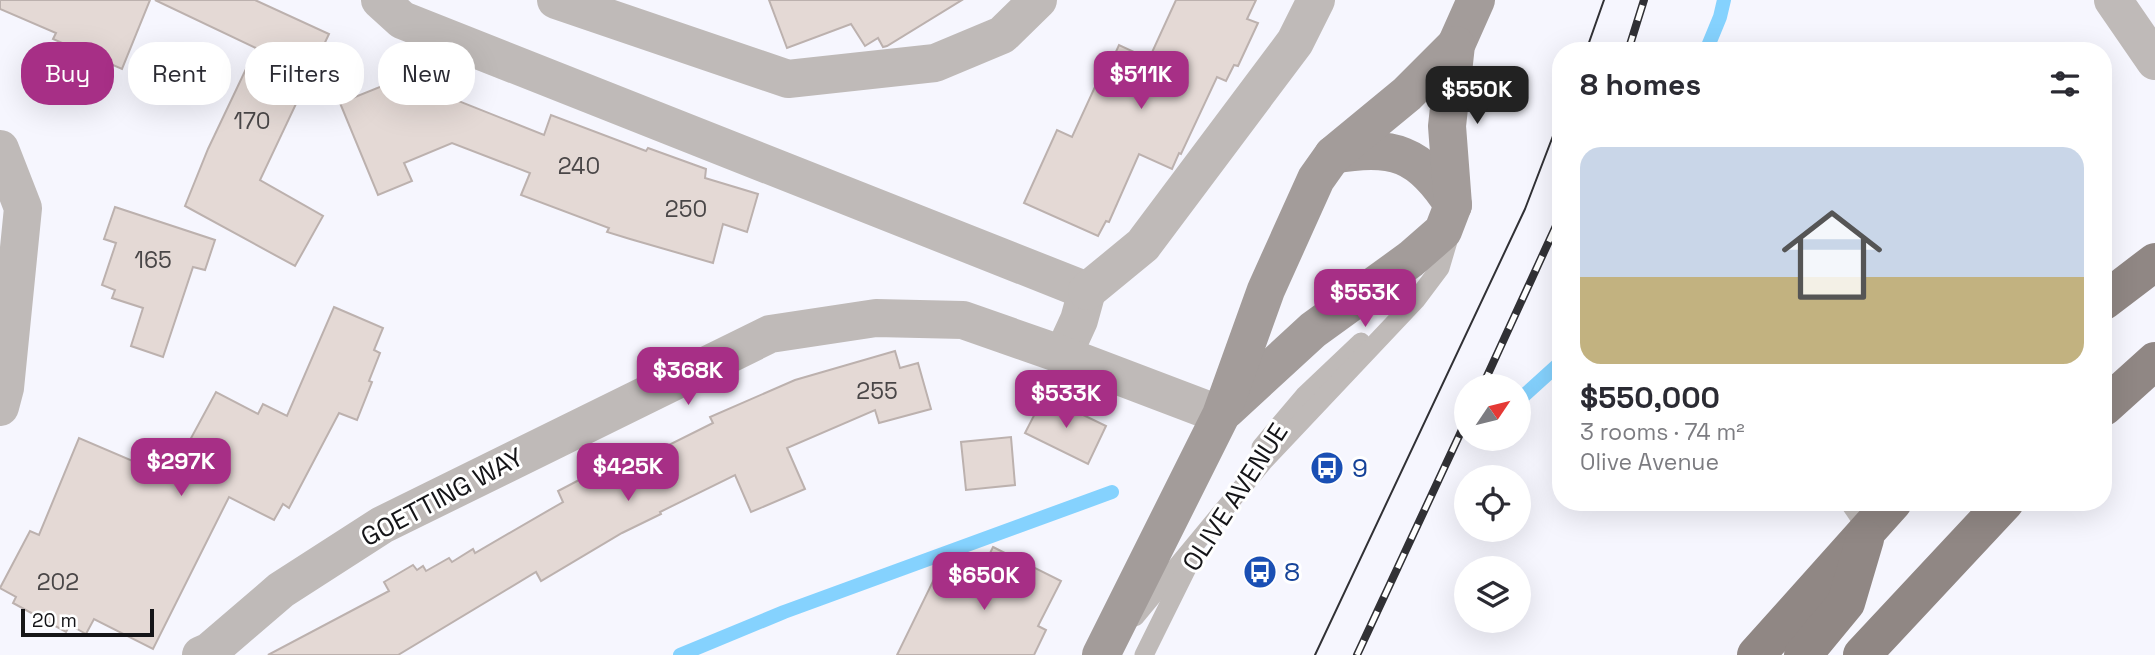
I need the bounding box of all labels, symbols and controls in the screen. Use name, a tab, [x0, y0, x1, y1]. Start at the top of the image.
chip: Buy	[21, 42, 114, 105]
chip: Rent	[128, 42, 231, 105]
chip: Filters	[245, 42, 364, 105]
chip: New	[378, 42, 475, 105]
pin: $511K	[1092, 52, 1190, 111]
text: $511K	[1110, 59, 1172, 89]
text: 8 homes	[1580, 65, 1701, 104]
icon: filters	[2046, 65, 2084, 103]
pin: $550K	[1428, 66, 1526, 126]
text: $550K	[1442, 74, 1512, 104]
house number: 170	[233, 106, 271, 136]
house number: 240	[558, 151, 600, 181]
icon: home	[1769, 192, 1895, 318]
house number: 250	[665, 194, 707, 224]
house number: 165	[134, 245, 172, 275]
pin: $553K	[1316, 270, 1414, 329]
text: $553K	[1330, 277, 1400, 307]
pin: $368K	[639, 348, 737, 407]
text: $368K	[653, 355, 723, 385]
pin: $533K	[1017, 370, 1115, 430]
north arrow	[1454, 374, 1531, 452]
map controls	[1454, 374, 1531, 633]
house number: 255	[856, 376, 898, 406]
text: $533K	[1031, 378, 1101, 408]
text: $550,000	[1580, 378, 1720, 417]
street label: OLIVE AVENUE	[1174, 416, 1296, 578]
text: 3 rooms · 74 m²	[1580, 417, 1745, 447]
pin: $297K	[132, 438, 230, 498]
street label: GOETTING WAY	[355, 440, 529, 554]
pin: $425K	[579, 444, 677, 503]
text: $297K	[147, 446, 215, 476]
text: Olive Avenue	[1580, 447, 1719, 477]
bus stop icon: 9	[1308, 449, 1346, 487]
text: $425K	[593, 451, 663, 481]
place label: 9	[1352, 451, 1368, 485]
button: locate	[1454, 465, 1531, 542]
pin: $650K	[935, 552, 1033, 612]
bus stop icon: 8	[1241, 553, 1279, 591]
place label: 8	[1284, 555, 1300, 589]
button: layers	[1454, 556, 1531, 633]
text: $650K	[948, 560, 1020, 590]
house number: 202	[37, 567, 79, 597]
scale bar	[21, 606, 154, 638]
text: 20 m	[32, 608, 77, 633]

